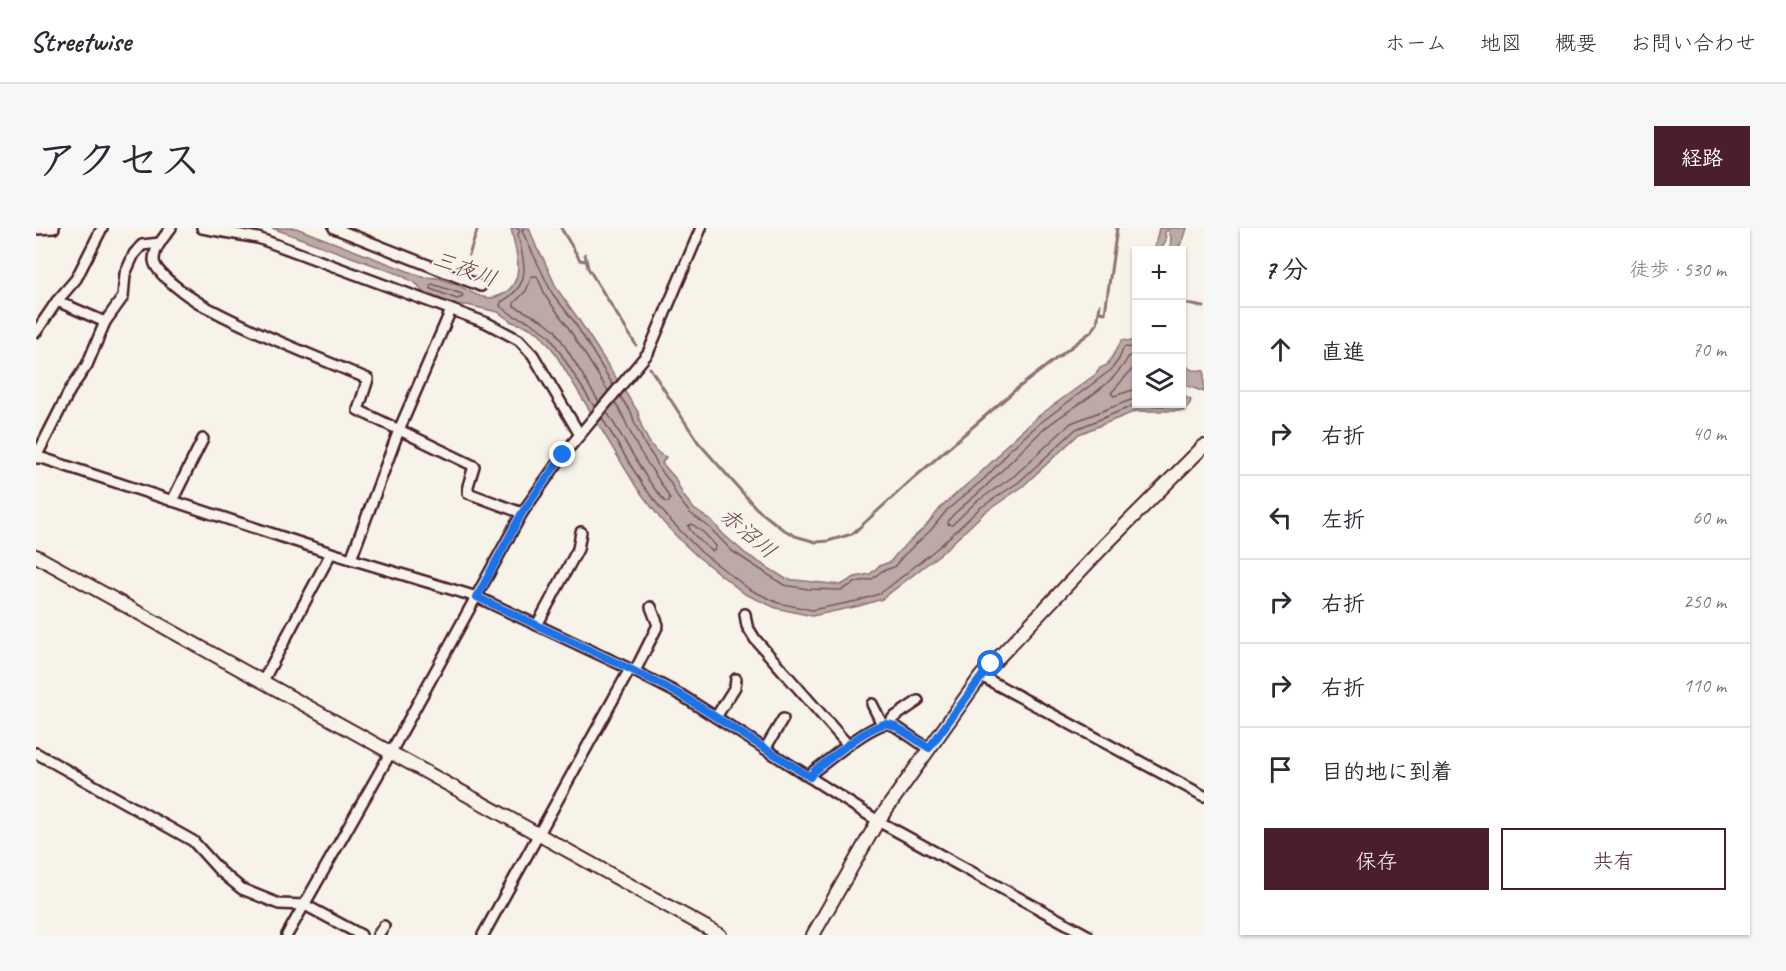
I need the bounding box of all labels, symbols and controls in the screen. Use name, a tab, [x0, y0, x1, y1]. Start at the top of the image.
text: Streetwise	[30, 24, 131, 59]
text: ホーム	[1385, 30, 1447, 56]
text: 地図	[1480, 30, 1522, 56]
text: 概要	[1555, 30, 1597, 56]
text: お問い合わせ	[1630, 30, 1756, 56]
button: 経路	[1654, 126, 1750, 186]
text: アクセス	[36, 134, 201, 187]
water label: 三夜川	[429, 245, 501, 293]
map controls	[1132, 246, 1186, 408]
button: +	[1132, 246, 1186, 300]
text: 7 分	[1264, 253, 1308, 286]
text: 徒歩 · 530 m	[1630, 257, 1726, 282]
button: −	[1132, 300, 1186, 354]
icon: ahead	[1264, 333, 1297, 366]
text: 70 m	[1692, 337, 1726, 362]
text: 直進	[1321, 338, 1365, 366]
button: layers	[1132, 354, 1186, 408]
icon: right	[1264, 417, 1297, 450]
text: 40 m	[1692, 421, 1726, 446]
text: 右折	[1321, 422, 1365, 450]
route end	[549, 441, 575, 467]
water label: 赤沼川	[714, 501, 782, 565]
icon: left	[1264, 501, 1297, 534]
text: 60 m	[1692, 505, 1726, 530]
text: 左折	[1321, 506, 1365, 534]
icon: right	[1264, 585, 1297, 618]
text: 250 m	[1683, 589, 1726, 614]
text: 右折	[1321, 590, 1365, 618]
route start	[977, 650, 1003, 676]
icon: right	[1264, 669, 1297, 702]
text: 110 m	[1683, 673, 1726, 698]
text: 右折	[1321, 674, 1365, 702]
icon: arrive	[1264, 753, 1297, 786]
text: 目的地に到着	[1321, 758, 1453, 786]
button: 保存	[1264, 828, 1489, 890]
button: 共有	[1501, 828, 1726, 890]

